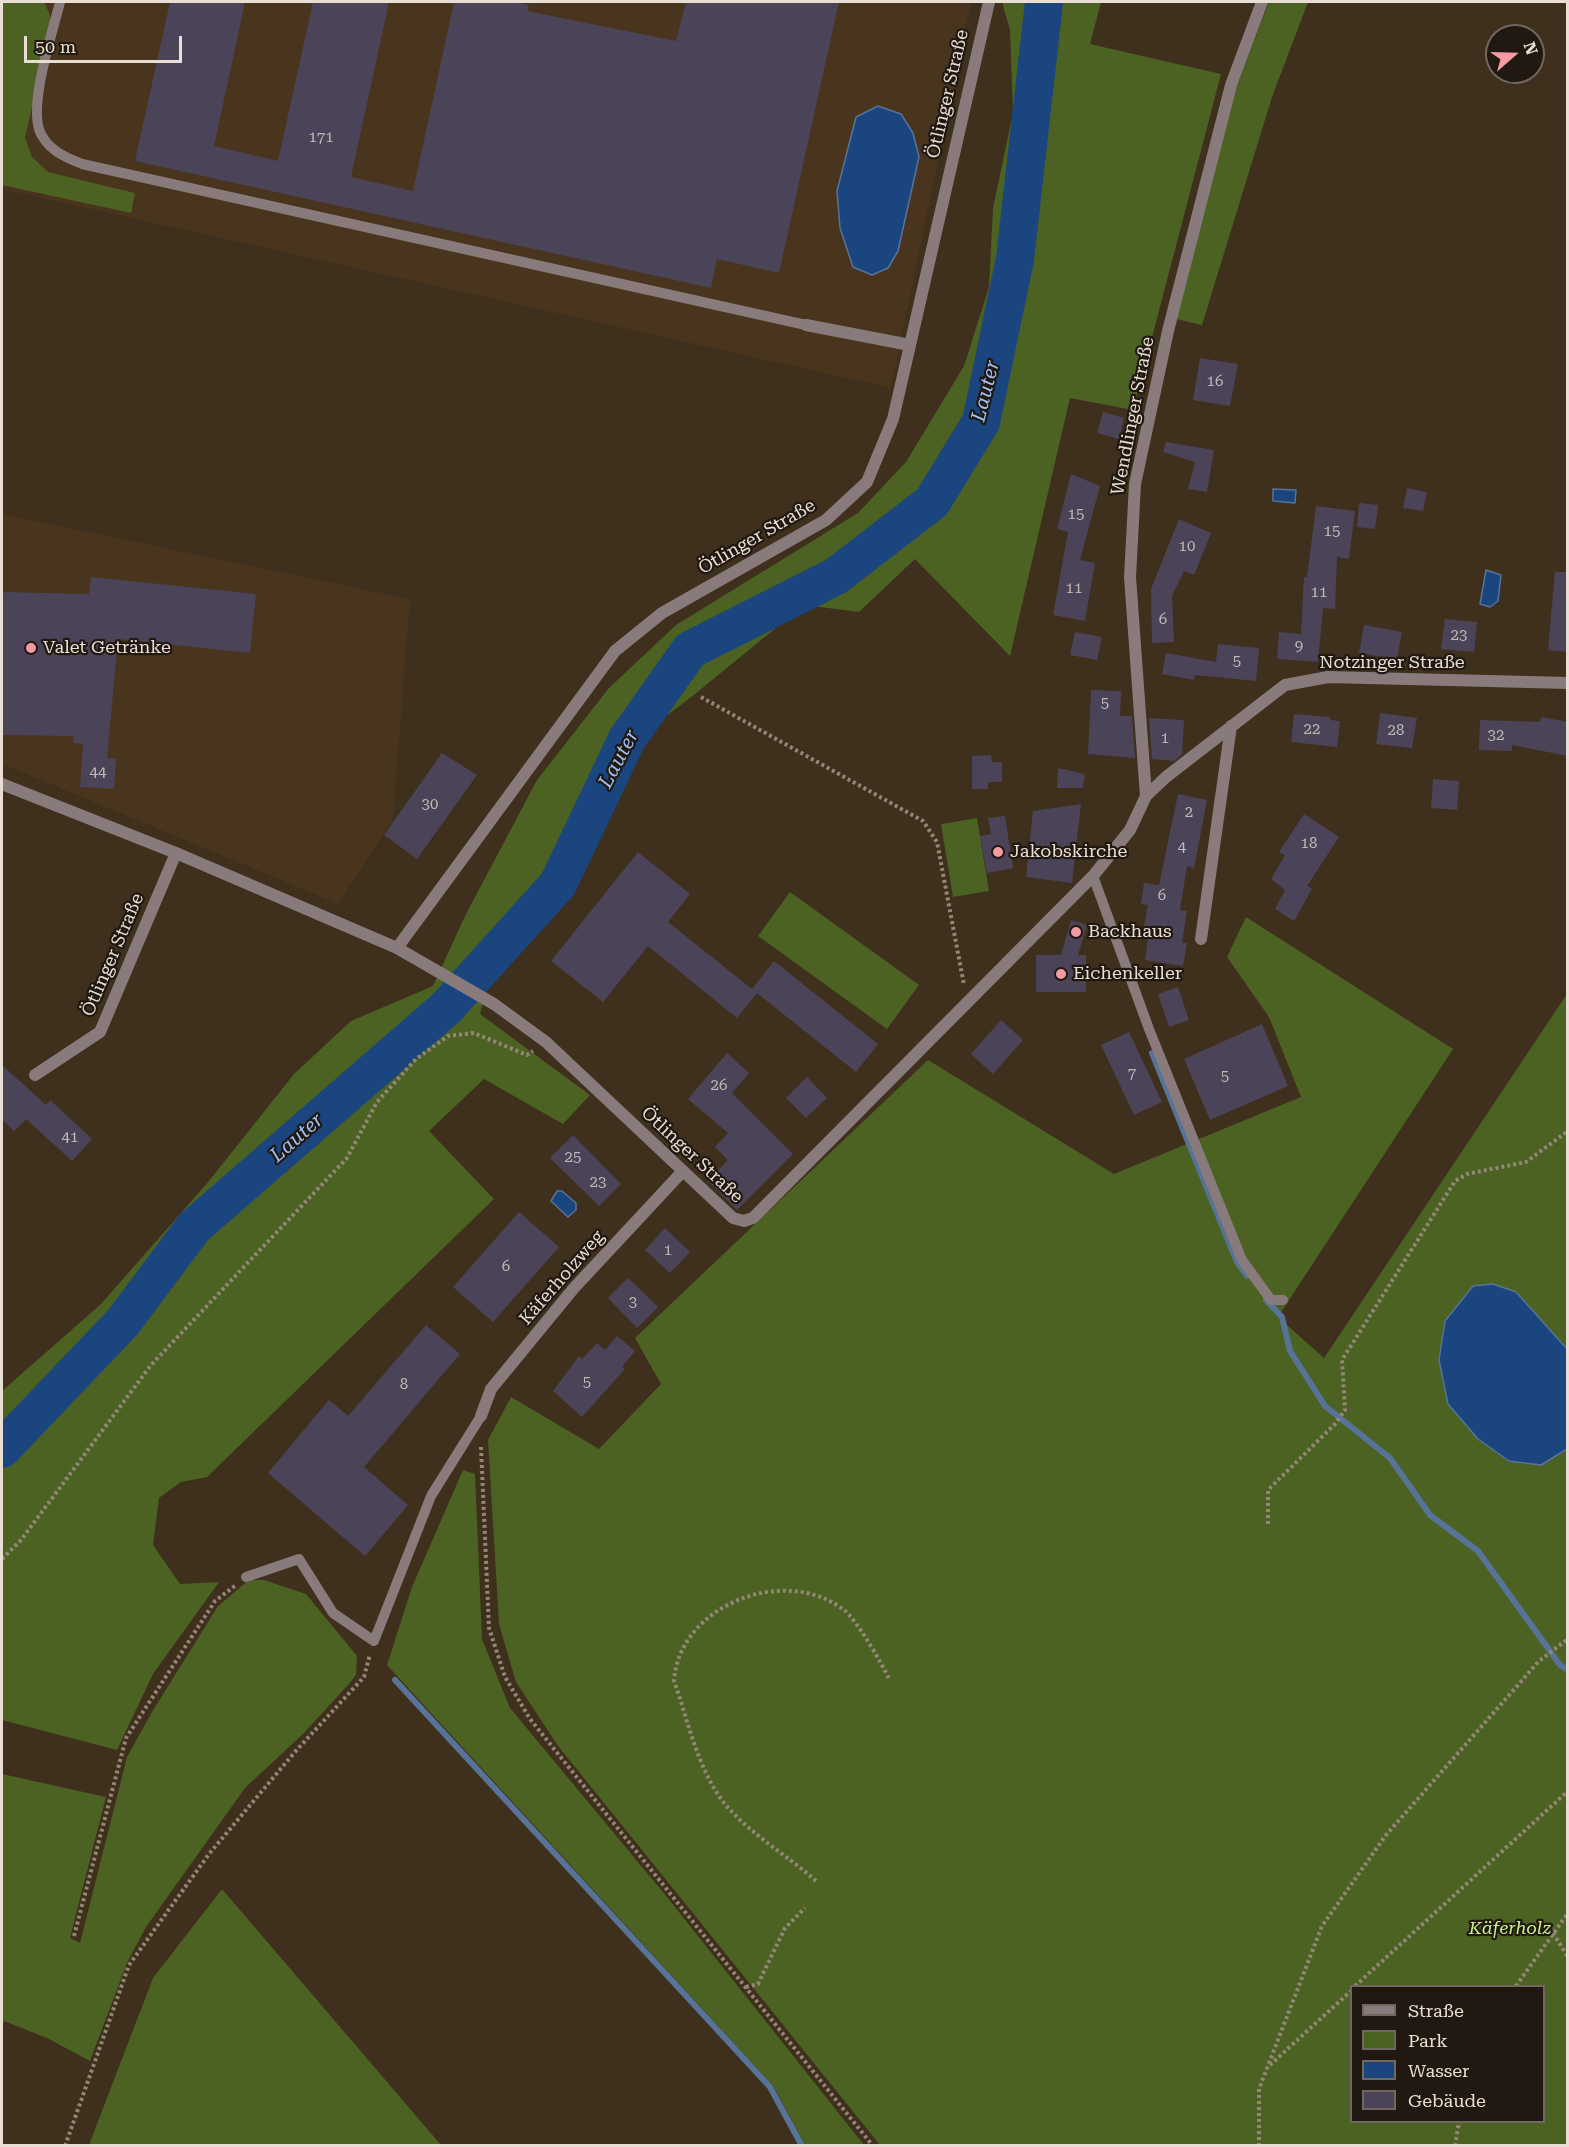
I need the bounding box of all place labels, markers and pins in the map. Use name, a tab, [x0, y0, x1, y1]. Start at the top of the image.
place label: Valet Getränke	[43, 637, 171, 659]
marker: Valet Getränke	[24, 641, 38, 655]
place label: Jakobskirche	[1010, 841, 1128, 863]
marker: Jakobskirche	[991, 845, 1005, 859]
place label: Backhaus	[1088, 921, 1172, 943]
marker: Backhaus	[1069, 925, 1083, 939]
place label: Eichenkeller	[1073, 963, 1182, 985]
marker: Eichenkeller	[1054, 967, 1068, 981]

